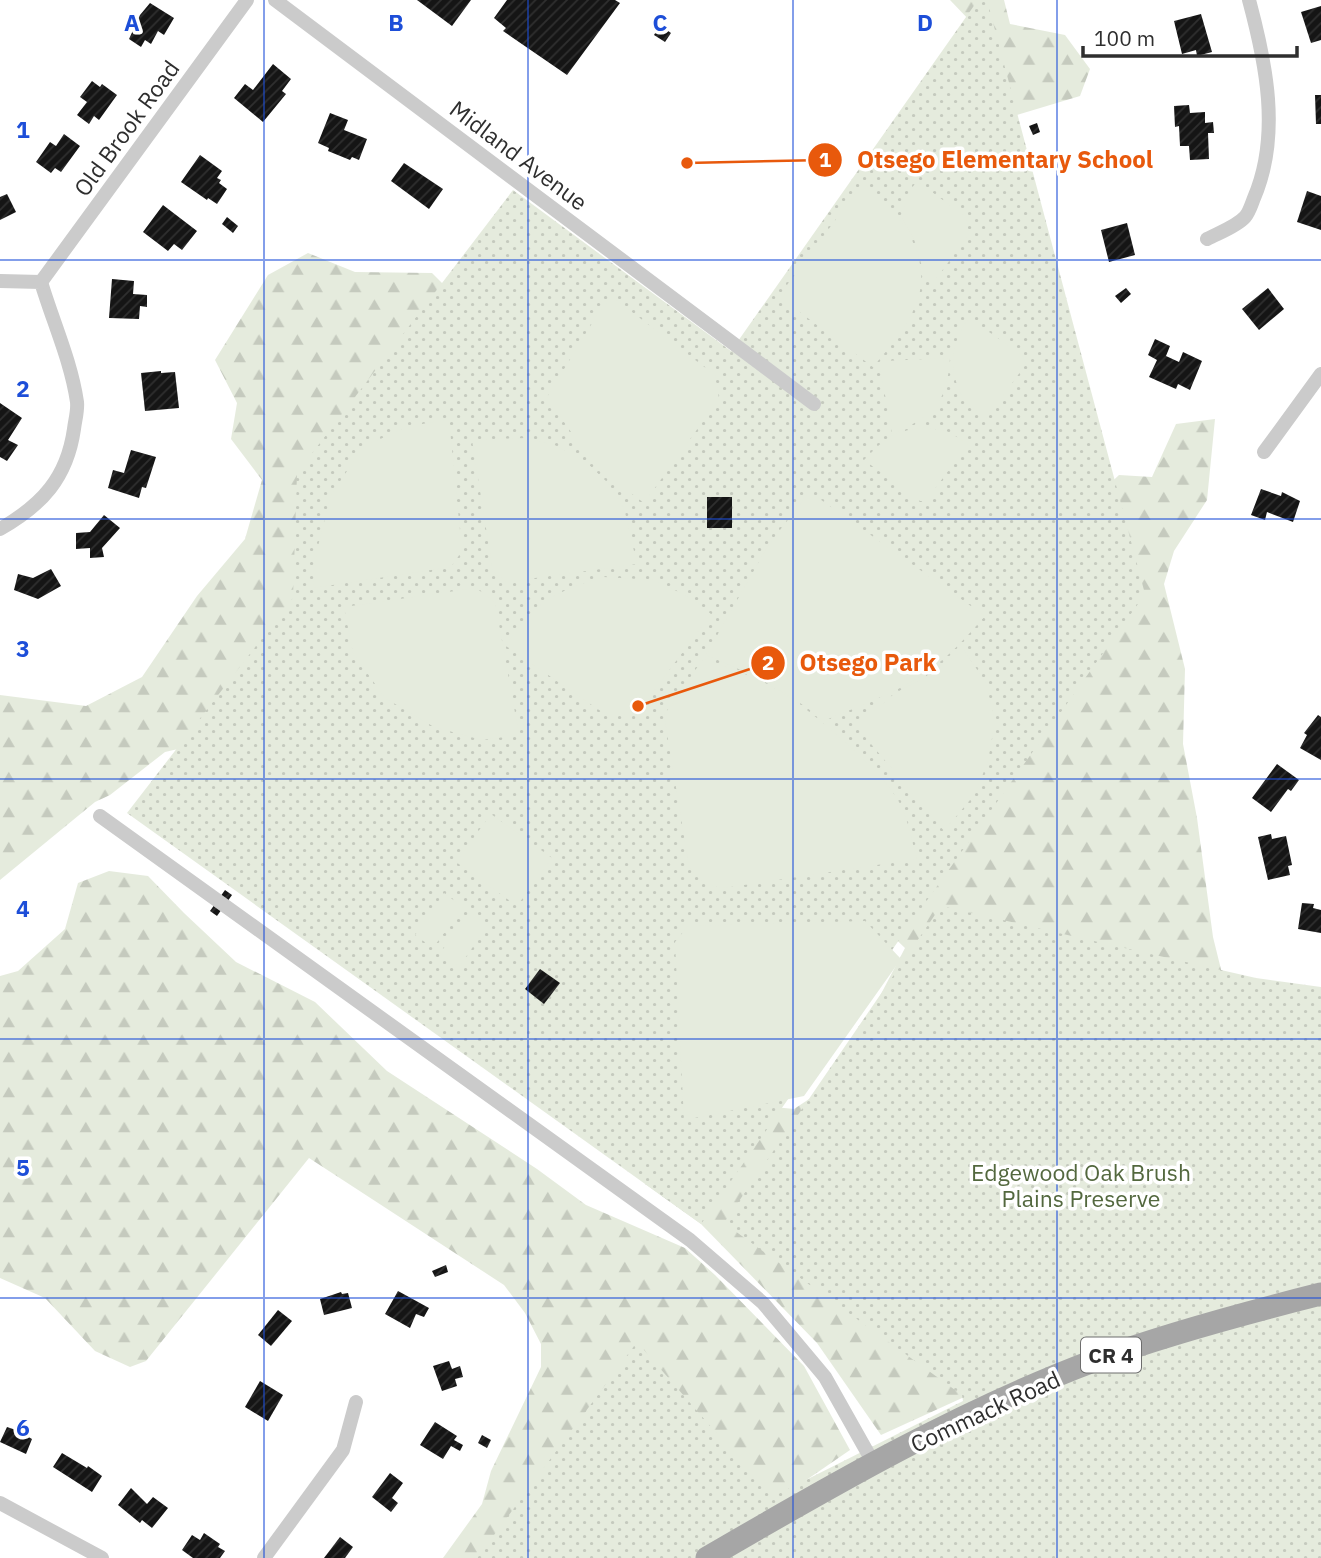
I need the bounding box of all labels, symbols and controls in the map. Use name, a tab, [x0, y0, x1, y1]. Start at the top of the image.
text: A	[124, 7, 140, 37]
text: B	[388, 7, 404, 37]
text: C	[653, 7, 668, 37]
text: D	[917, 7, 933, 37]
scale bar	[1083, 14, 1296, 58]
text: 100 m	[1094, 24, 1155, 52]
street label: Old Brook Road	[67, 54, 185, 202]
street label: Midland Avenue	[444, 93, 594, 217]
text: 1	[16, 114, 30, 144]
callout: Otsego Elementary School	[808, 137, 1167, 182]
text: Otsego Elementary School	[857, 143, 1153, 175]
text: 1	[819, 145, 832, 173]
text: 2	[16, 373, 30, 403]
text: 3	[16, 633, 30, 663]
callout: Otsego Park	[750, 640, 950, 685]
text: Otsego Park	[800, 646, 937, 678]
text: 2	[762, 648, 774, 676]
text: 4	[16, 893, 30, 923]
text: 5	[16, 1152, 30, 1182]
park label: Edgewood Oak Brush Plains Preserve	[971, 1157, 1191, 1213]
road number: CR 4	[1081, 1338, 1141, 1372]
street label: Commack Road	[905, 1363, 1065, 1459]
text: 6	[16, 1412, 30, 1442]

